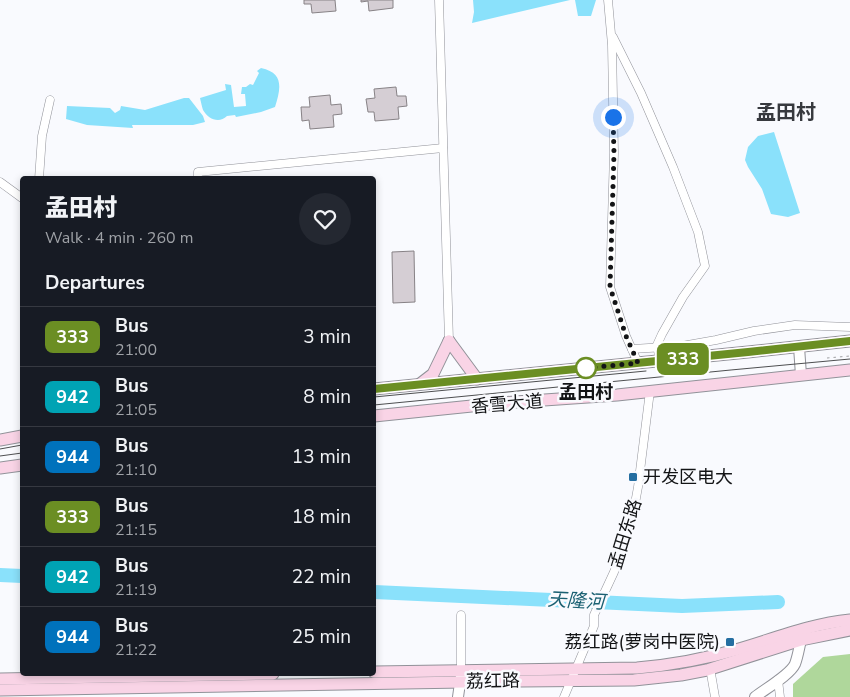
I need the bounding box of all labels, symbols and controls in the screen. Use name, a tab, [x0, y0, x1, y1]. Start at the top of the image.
district label: 孟田村	[756, 99, 816, 126]
your location	[601, 105, 626, 130]
text: 孟田村	[45, 192, 117, 224]
button: heart	[299, 193, 351, 245]
text: Walk · 4 min · 260 m	[45, 227, 193, 249]
text: Departures	[45, 270, 145, 296]
text: Bus	[115, 313, 148, 339]
text: 3 min	[303, 324, 351, 350]
text: 333	[56, 325, 89, 349]
text: 21:00	[115, 339, 157, 361]
line badge: 333	[654, 343, 712, 375]
text: 333	[667, 347, 699, 371]
marker: 孟田村	[575, 357, 597, 379]
text: Bus	[115, 373, 148, 399]
place label: 孟田村	[559, 380, 613, 404]
text: 8 min	[303, 384, 351, 410]
text: 942	[56, 385, 89, 409]
street label: 香雪大道	[470, 389, 544, 419]
text: 21:05	[115, 399, 157, 421]
text: Bus	[115, 433, 148, 459]
text: 13 min	[292, 444, 351, 470]
text: 944	[56, 445, 89, 469]
text: 21:10	[115, 459, 157, 481]
place label: 开发区电大	[643, 465, 733, 489]
marker: 开发区电大	[627, 471, 639, 483]
text: Bus	[115, 493, 148, 519]
street label: 孟田东路	[603, 496, 647, 572]
text: 18 min	[292, 504, 351, 530]
text: 333	[56, 505, 89, 529]
text: 21:15	[115, 519, 157, 541]
text: Bus	[115, 553, 148, 579]
text: 22 min	[292, 564, 351, 590]
text: 942	[56, 565, 89, 589]
text: 21:19	[115, 579, 157, 601]
water label: 天隆河	[547, 587, 609, 616]
text: Bus	[115, 613, 148, 639]
text: 25 min	[292, 624, 351, 650]
text: 944	[56, 625, 89, 649]
place label: 荔红路(萝岗中医院)	[565, 630, 720, 654]
marker: 荔红路(萝岗中医院)	[724, 636, 736, 648]
text: 21:22	[115, 639, 157, 661]
street label: 荔红路	[466, 669, 520, 693]

